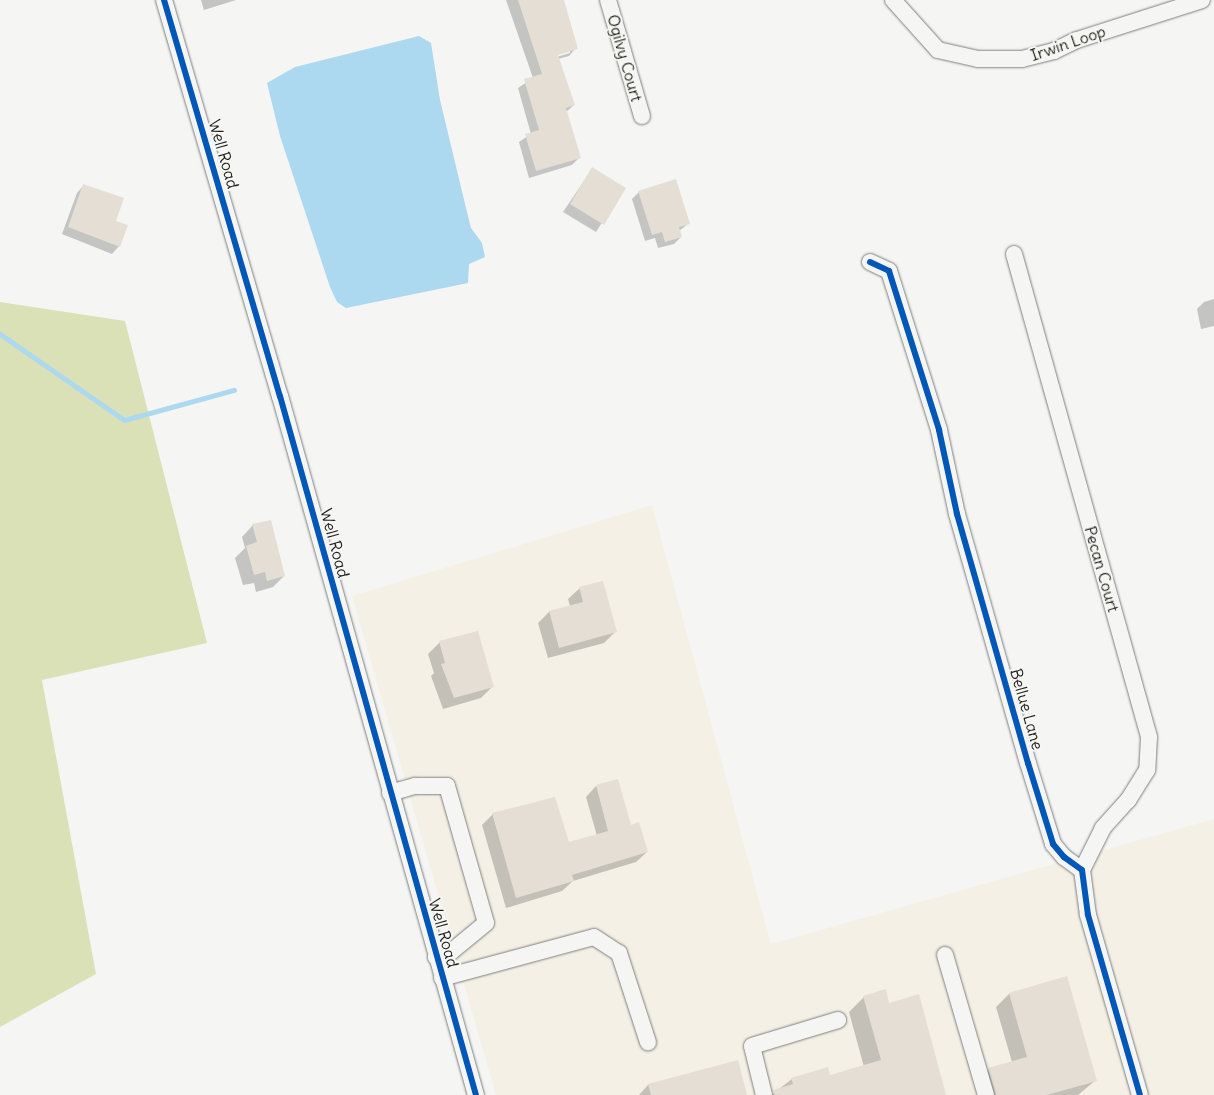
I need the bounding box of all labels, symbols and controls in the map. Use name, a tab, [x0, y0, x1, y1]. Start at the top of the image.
street label: Ogilvy Court	[603, 12, 647, 104]
street label: Irwin Loop	[1028, 21, 1108, 65]
street label: Well Road	[205, 117, 243, 191]
street label: Well Road	[317, 506, 353, 580]
street label: Pecan Court	[1081, 524, 1123, 614]
street label: Bellue Lane	[1006, 666, 1048, 752]
street label: Well Road	[425, 896, 463, 970]

